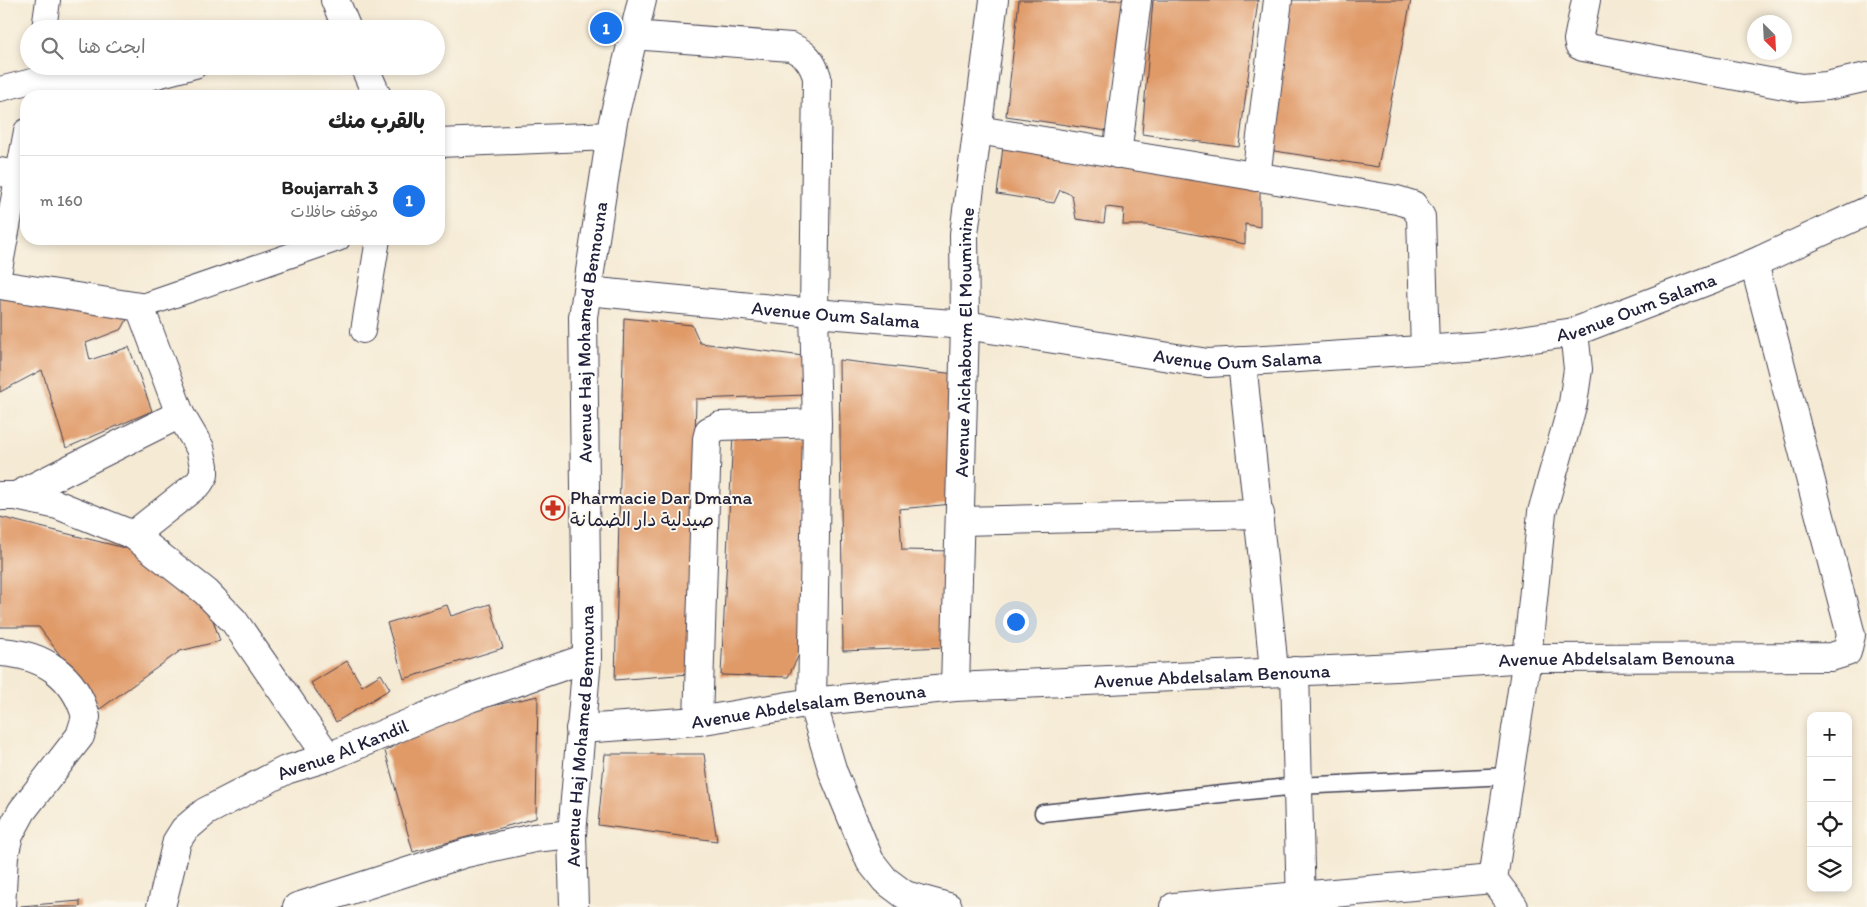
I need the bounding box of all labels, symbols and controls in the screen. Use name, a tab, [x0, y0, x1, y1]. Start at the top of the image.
pin: 1	[590, 9, 622, 47]
north arrow	[1747, 15, 1792, 60]
search box	[20, 20, 445, 75]
icon: search	[38, 34, 66, 62]
text: ابحث هنا	[78, 35, 146, 58]
text: بالقرب منك	[328, 108, 425, 133]
text: Boujarrah 3	[282, 176, 378, 199]
text: 160 m	[40, 191, 83, 210]
text: 1	[405, 191, 413, 210]
street label: Avenue Haj Mohamed Bennouna	[571, 200, 612, 463]
text: موقف حافلات	[291, 202, 378, 221]
street label: Avenue Aichaboum El Mouminine	[950, 206, 979, 478]
street label: Avenue Oum Salama	[1555, 268, 1720, 346]
street label: Avenue Oum Salama	[751, 296, 921, 333]
street label: Avenue Oum Salama	[1152, 344, 1323, 376]
place label: Pharmacie Dar Dmana صيدلية دار الضمانة	[570, 486, 753, 531]
pharmacy icon: Pharmacie Dar Dmana صيدلية دار الضمانة	[540, 495, 566, 521]
street label: Avenue Haj Mohamed Bennouna	[561, 605, 599, 868]
your location	[1003, 609, 1029, 635]
street label: Avenue Abdelsalam Benouna	[1498, 646, 1735, 672]
street label: Avenue Abdelsalam Benouna	[1093, 659, 1331, 693]
street label: Avenue Abdelsalam Benouna	[691, 679, 927, 733]
map controls	[1807, 712, 1852, 892]
button: +	[1807, 712, 1852, 757]
street label: Avenue Al Kandil	[273, 714, 412, 785]
button: −	[1807, 757, 1852, 802]
button: locate	[1807, 802, 1852, 847]
button: layers	[1807, 847, 1852, 892]

